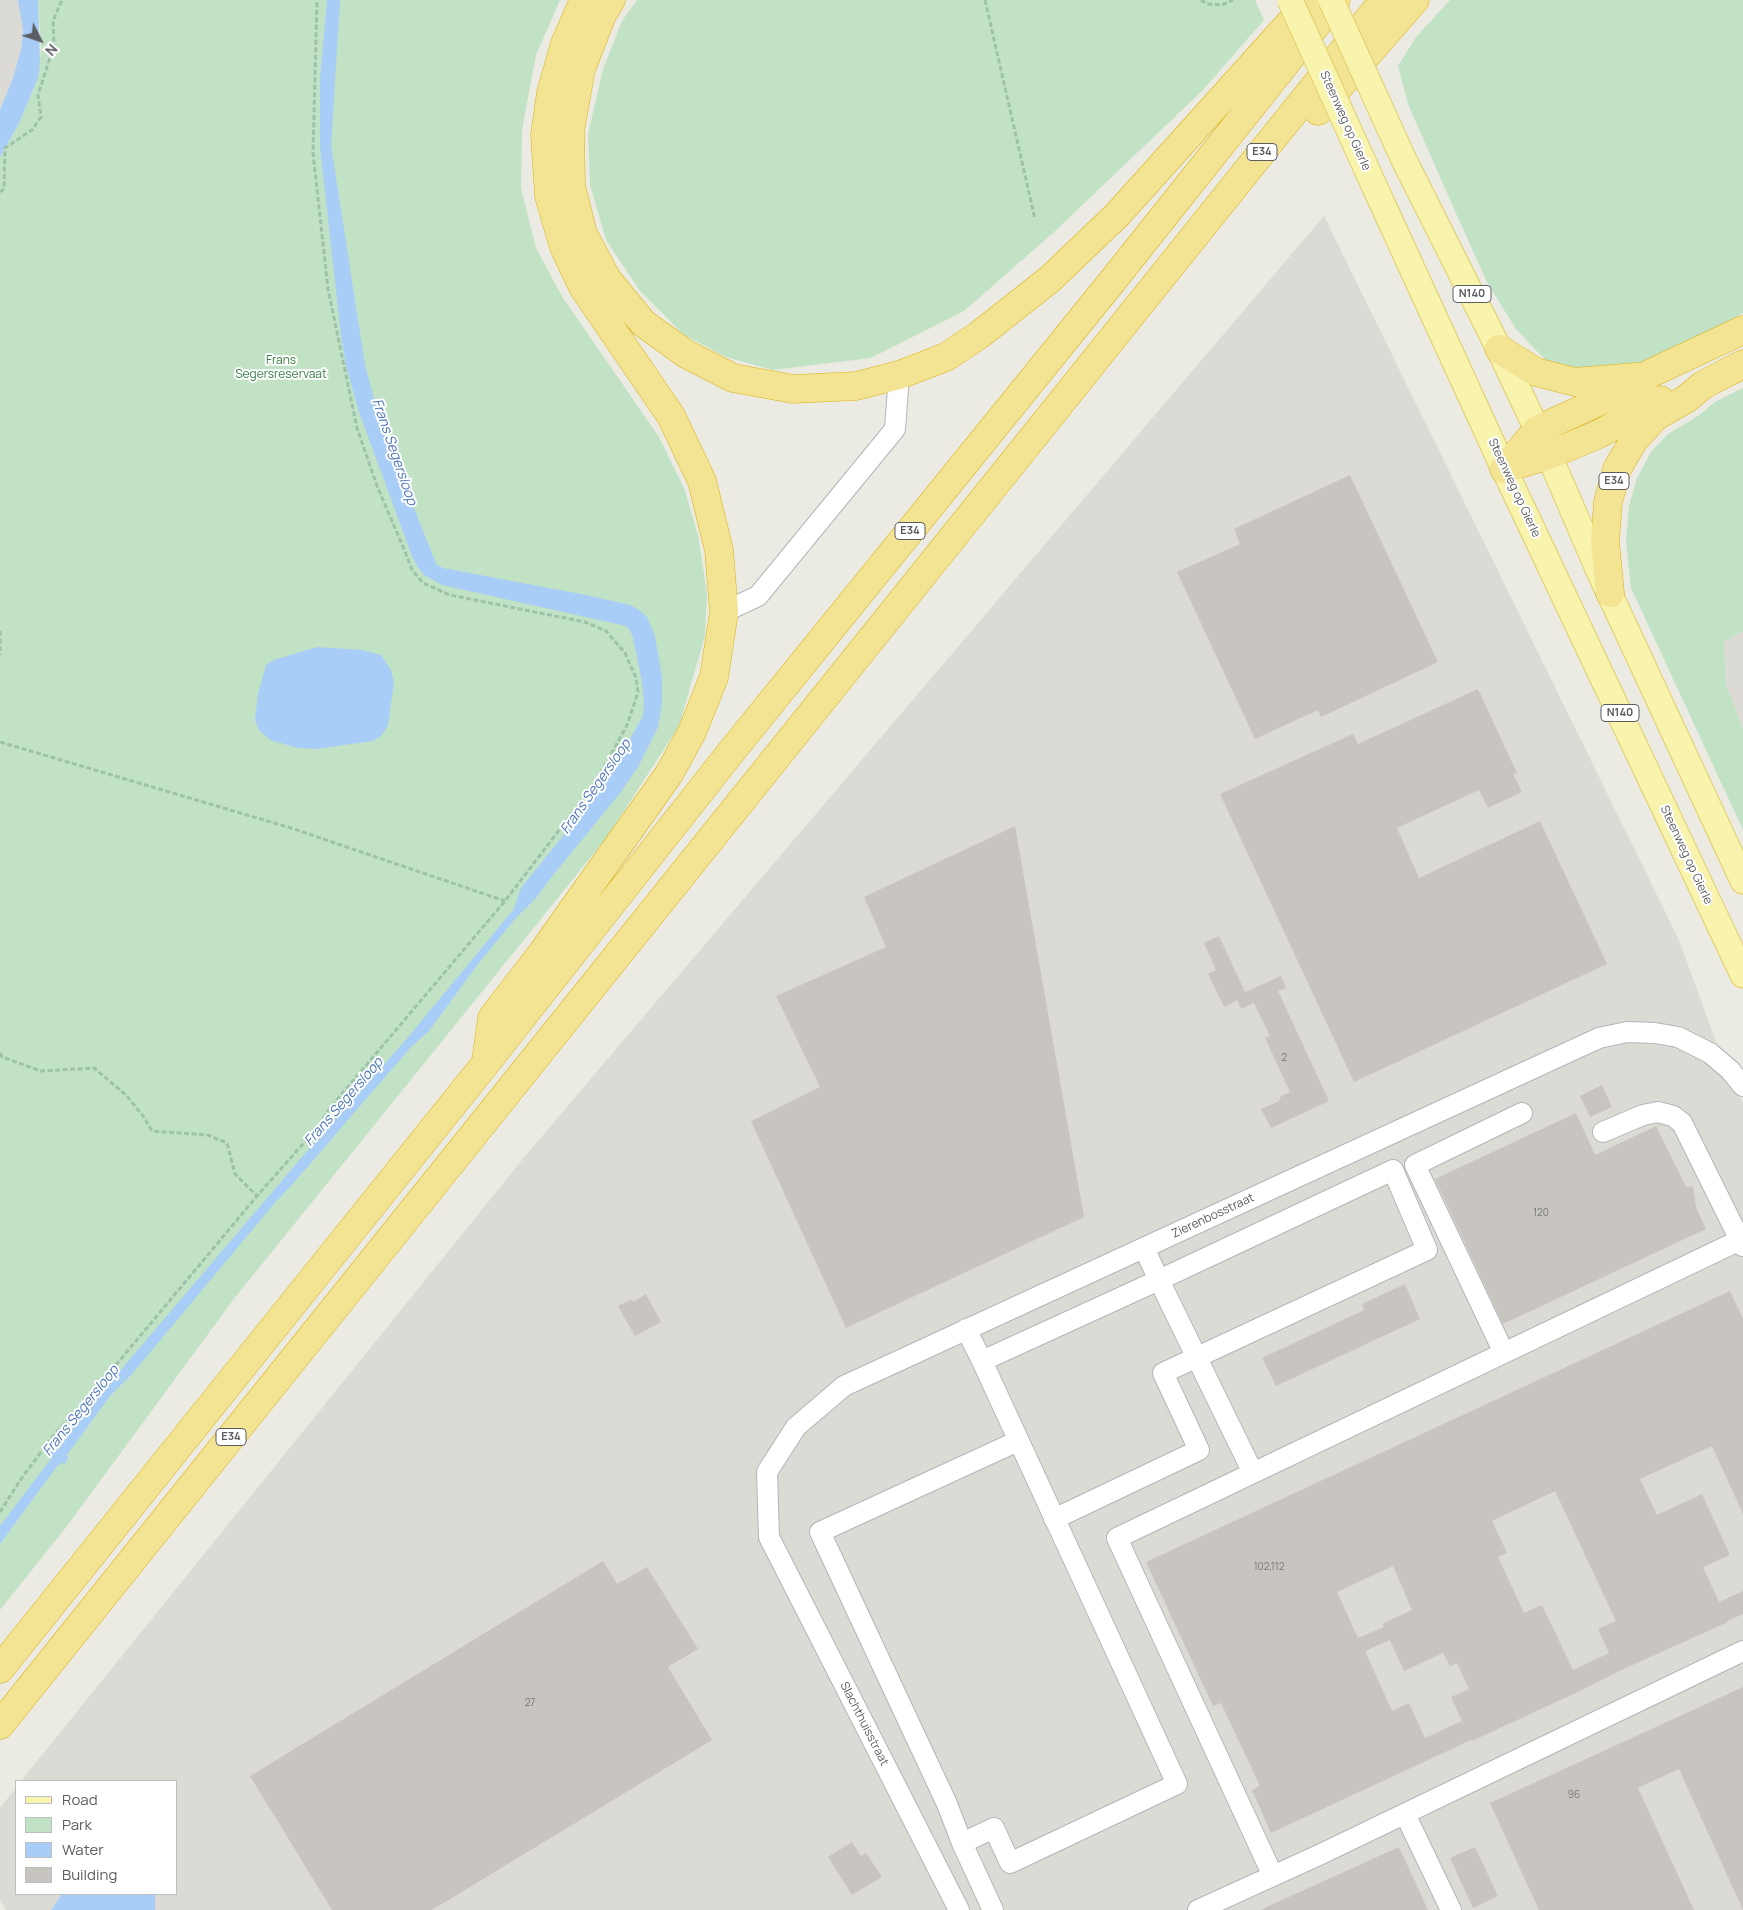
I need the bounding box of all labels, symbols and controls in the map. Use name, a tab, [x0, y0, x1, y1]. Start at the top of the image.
north arrow	[15, 15, 65, 65]
text: N	[41, 40, 62, 60]
street label: Steenweg op Gierle	[1317, 69, 1373, 173]
road number: E34	[1247, 144, 1277, 160]
road number: N140	[1453, 286, 1491, 302]
park label: Frans Segersreservaat	[235, 354, 327, 382]
water label: Frans Segersloop	[368, 397, 420, 507]
street label: Steenweg op Gierle	[1485, 436, 1543, 540]
road number: E34	[1599, 472, 1629, 490]
road number: E34	[895, 522, 925, 540]
road number: N140	[1601, 704, 1639, 721]
water label: Frans Segersloop	[557, 736, 635, 838]
street label: Steenweg op Gierle	[1657, 803, 1715, 907]
house number: 2	[1281, 1052, 1287, 1064]
water label: Frans Segersloop	[301, 1054, 387, 1150]
street label: Zierenbosstraat	[1170, 1191, 1256, 1241]
house number: 120	[1533, 1207, 1549, 1219]
water label: Frans Segersloop	[39, 1362, 123, 1460]
road number: E34	[216, 1428, 246, 1445]
house number: 102,112	[1254, 1561, 1284, 1573]
street label: Slachthuisstraat	[837, 1680, 891, 1768]
house number: 27	[525, 1697, 535, 1709]
legend	[15, 1780, 178, 1895]
text: Road	[62, 1789, 98, 1810]
house number: 96	[1568, 1789, 1580, 1801]
text: Park	[62, 1814, 92, 1835]
text: Water	[62, 1839, 104, 1860]
text: Building	[62, 1864, 117, 1885]

